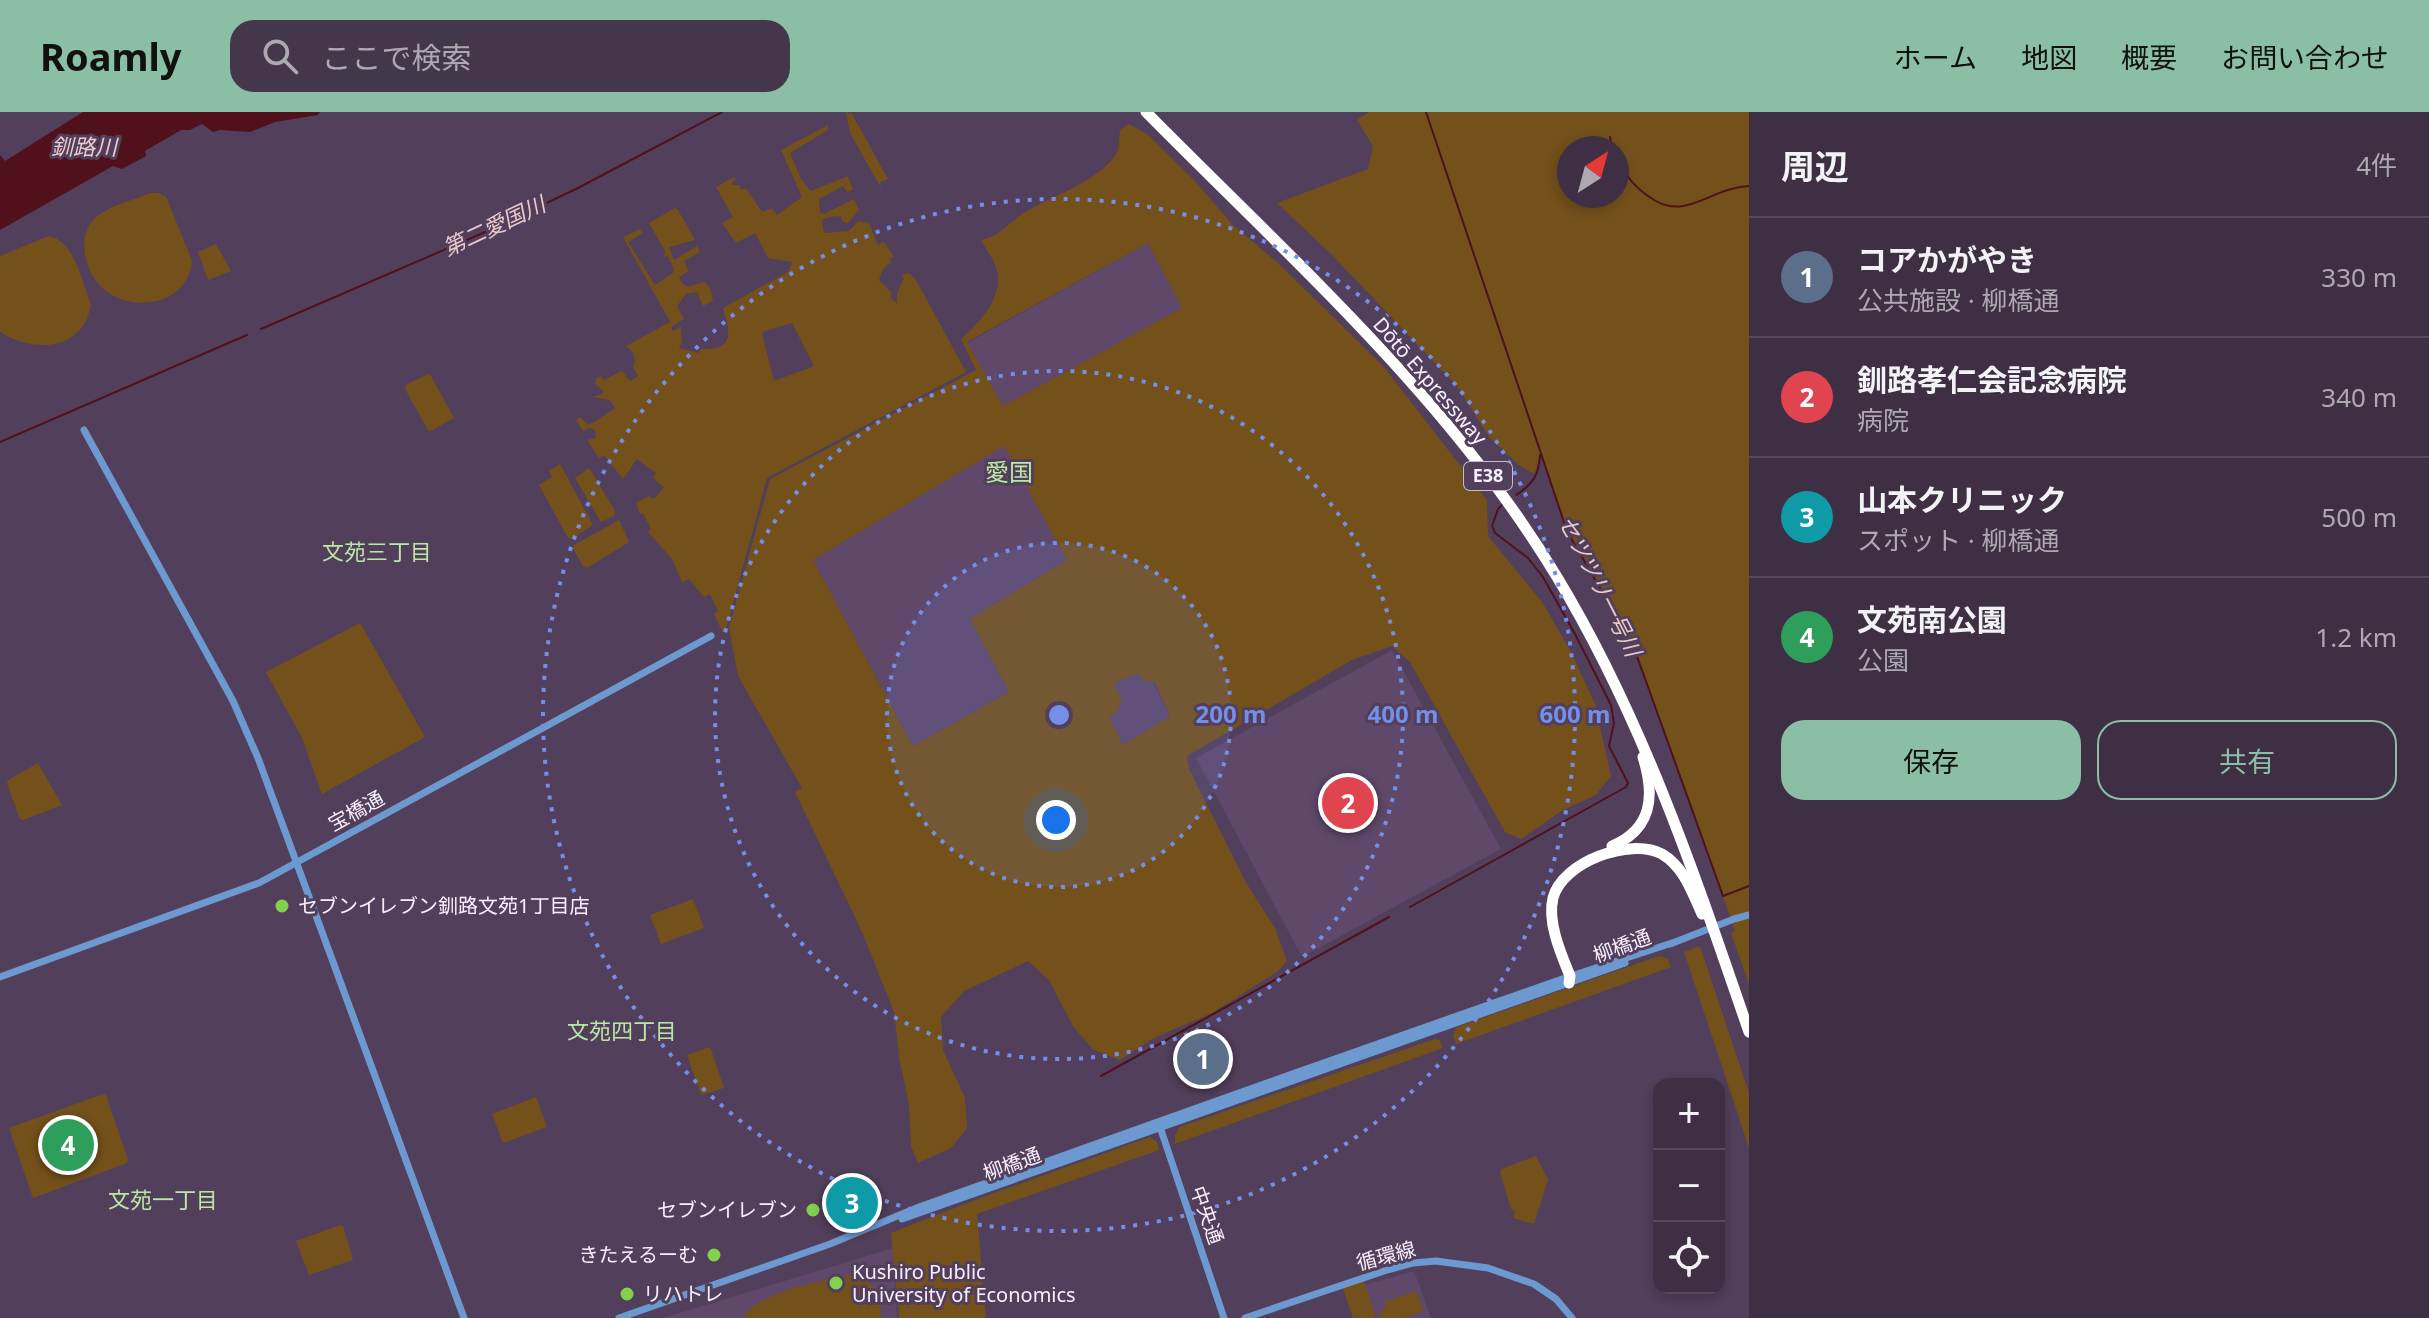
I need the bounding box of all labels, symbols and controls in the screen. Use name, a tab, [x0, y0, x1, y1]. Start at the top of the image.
search box	[230, 20, 790, 92]
text: Roamly	[40, 30, 182, 82]
icon: search	[258, 34, 302, 78]
text: ここで検索	[322, 37, 472, 78]
text: ホーム	[1894, 38, 1977, 76]
text: 地図	[2021, 38, 2077, 76]
text: 概要	[2121, 38, 2177, 76]
text: お問い合わせ	[2221, 38, 2389, 76]
water label: 釧路川	[51, 131, 119, 161]
north arrow	[1557, 136, 1629, 208]
text: 周辺	[1781, 143, 1849, 189]
text: 4件	[2356, 147, 2397, 183]
water label: 第二愛国川	[437, 187, 552, 262]
text: コアかがやき	[1857, 239, 2037, 280]
text: 1	[1800, 259, 1814, 295]
text: 330 m	[2321, 259, 2397, 295]
text: 公共施設 · 柳橋通	[1857, 282, 2060, 318]
street label: Dōtō Expressway	[1367, 311, 1494, 451]
text: 釧路孝仁会記念病院	[1857, 359, 2127, 400]
text: 2	[1800, 379, 1814, 415]
text: 340 m	[2321, 379, 2397, 415]
text: 病院	[1857, 402, 1909, 438]
district label: 愛国	[985, 455, 1033, 488]
road number: E38	[1464, 462, 1512, 490]
text: 山本クリニック	[1857, 479, 2067, 520]
text: 3	[1800, 499, 1814, 535]
text: 500 m	[2321, 499, 2397, 535]
water label: セツツリ一号川	[1553, 510, 1650, 663]
text: スポット · 柳橋通	[1857, 522, 2060, 558]
district label: 文苑三丁目	[322, 536, 432, 566]
text: 文苑南公園	[1857, 599, 2007, 640]
text: 4	[1800, 619, 1814, 655]
text: 1.2 km	[2315, 619, 2397, 655]
text: 公園	[1857, 642, 1909, 678]
text: 200 m	[1196, 697, 1266, 730]
text: 400 m	[1368, 697, 1438, 730]
text: 600 m	[1540, 697, 1610, 730]
centre of rings	[1045, 701, 1073, 729]
button: 保存	[1781, 720, 2081, 800]
button: 共有	[2097, 720, 2397, 800]
pin: 2	[1322, 773, 1374, 833]
street label: 宝橋通	[323, 784, 389, 837]
your location	[1036, 800, 1076, 840]
place label: セブンイレブン釧路文苑1丁目店	[298, 892, 589, 919]
marker: セブンイレブン釧路文苑1丁目店	[273, 897, 291, 915]
street label: 柳橋通	[1589, 923, 1655, 968]
district label: 文苑四丁目	[567, 1015, 677, 1045]
pin: 1	[1177, 1029, 1229, 1089]
map controls	[1653, 1078, 1725, 1294]
button: +	[1653, 1078, 1725, 1150]
pin: 4	[42, 1115, 94, 1175]
street label: 柳橋通	[979, 1141, 1045, 1186]
button: −	[1653, 1150, 1725, 1222]
pin: 3	[826, 1173, 878, 1233]
street label: 中央通	[1185, 1182, 1230, 1248]
district label: 文苑一丁目	[108, 1184, 218, 1214]
place label: セブンイレブン	[657, 1196, 797, 1223]
marker: セブンイレブン	[804, 1201, 822, 1219]
button: locate	[1653, 1222, 1725, 1294]
street label: 循環線	[1353, 1235, 1418, 1276]
place label: きたえるーむ	[579, 1241, 698, 1268]
marker: きたえるーむ	[705, 1246, 723, 1264]
place label: Kushiro Public University of Economics	[852, 1258, 1076, 1308]
marker: Kushiro Public University of Economics	[827, 1274, 845, 1292]
place label: リハトレ	[643, 1280, 724, 1307]
marker: リハトレ	[618, 1285, 636, 1303]

